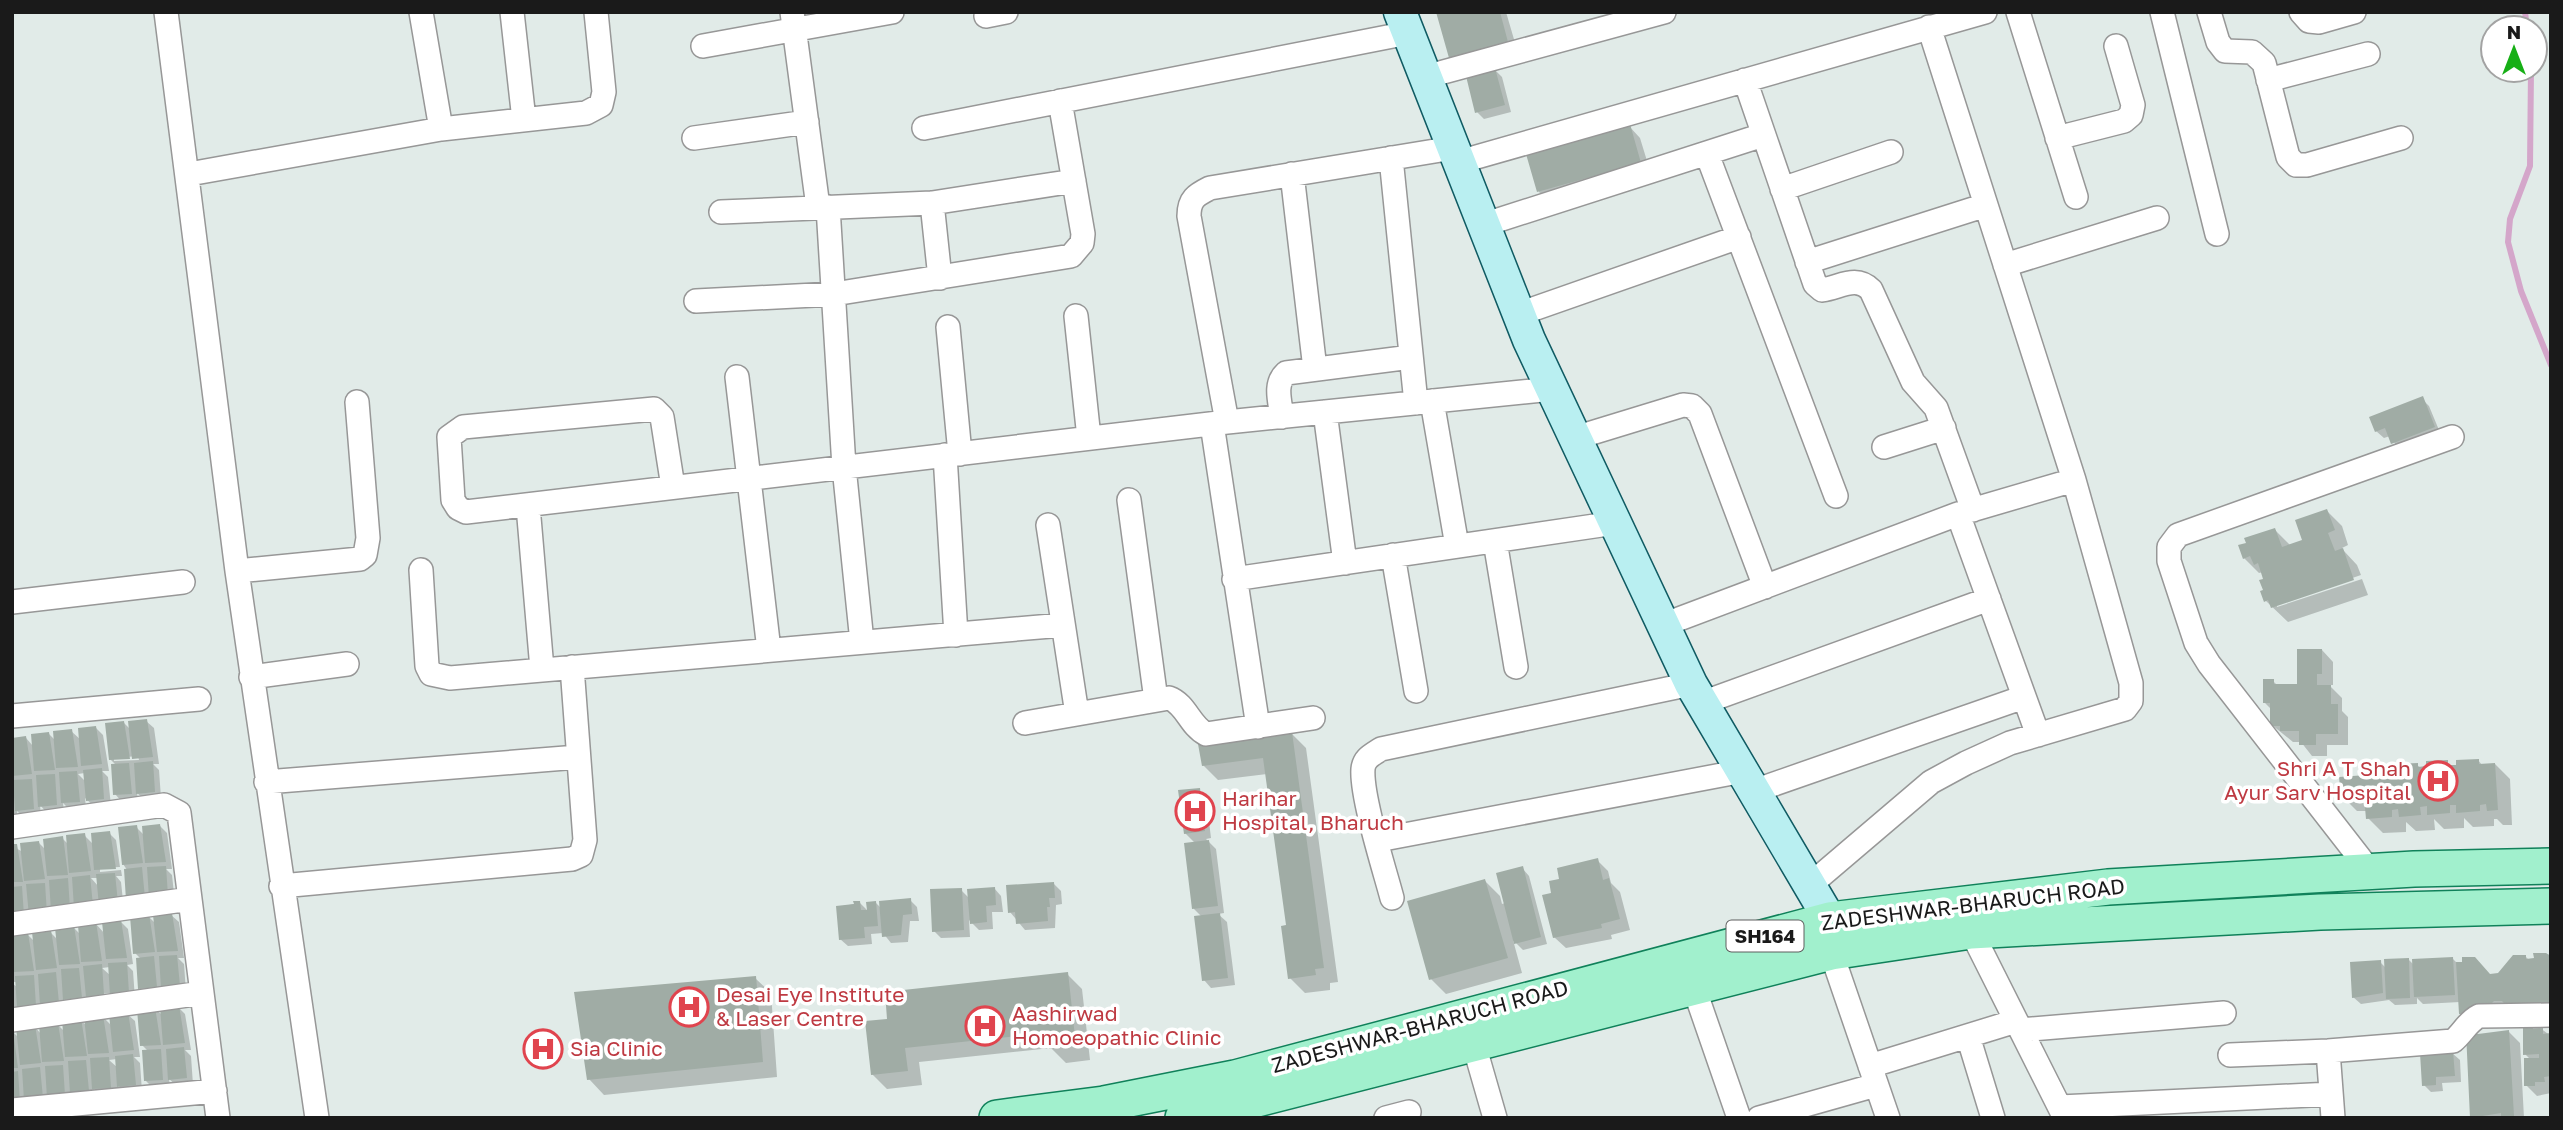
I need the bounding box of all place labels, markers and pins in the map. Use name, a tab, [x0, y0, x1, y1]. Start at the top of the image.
place label: Shri A T Shah Ayur Sarv Hospital	[2224, 755, 2411, 805]
hospital icon: Shri A T Shah Ayur Sarv Hospital	[2417, 760, 2459, 802]
place label: Harihar Hospital, Bharuch	[1222, 785, 1404, 835]
hospital icon: Harihar Hospital, Bharuch	[1174, 790, 1216, 832]
place label: Desai Eye Institute & Laser Centre	[716, 981, 904, 1031]
hospital icon: Desai Eye Institute & Laser Centre	[668, 986, 710, 1028]
place label: Aashirwad Homoeopathic Clinic	[1012, 1000, 1221, 1050]
hospital icon: Aashirwad Homoeopathic Clinic	[964, 1005, 1006, 1047]
hospital icon: Sia Clinic	[522, 1028, 564, 1070]
place label: Sia Clinic	[570, 1035, 663, 1061]

